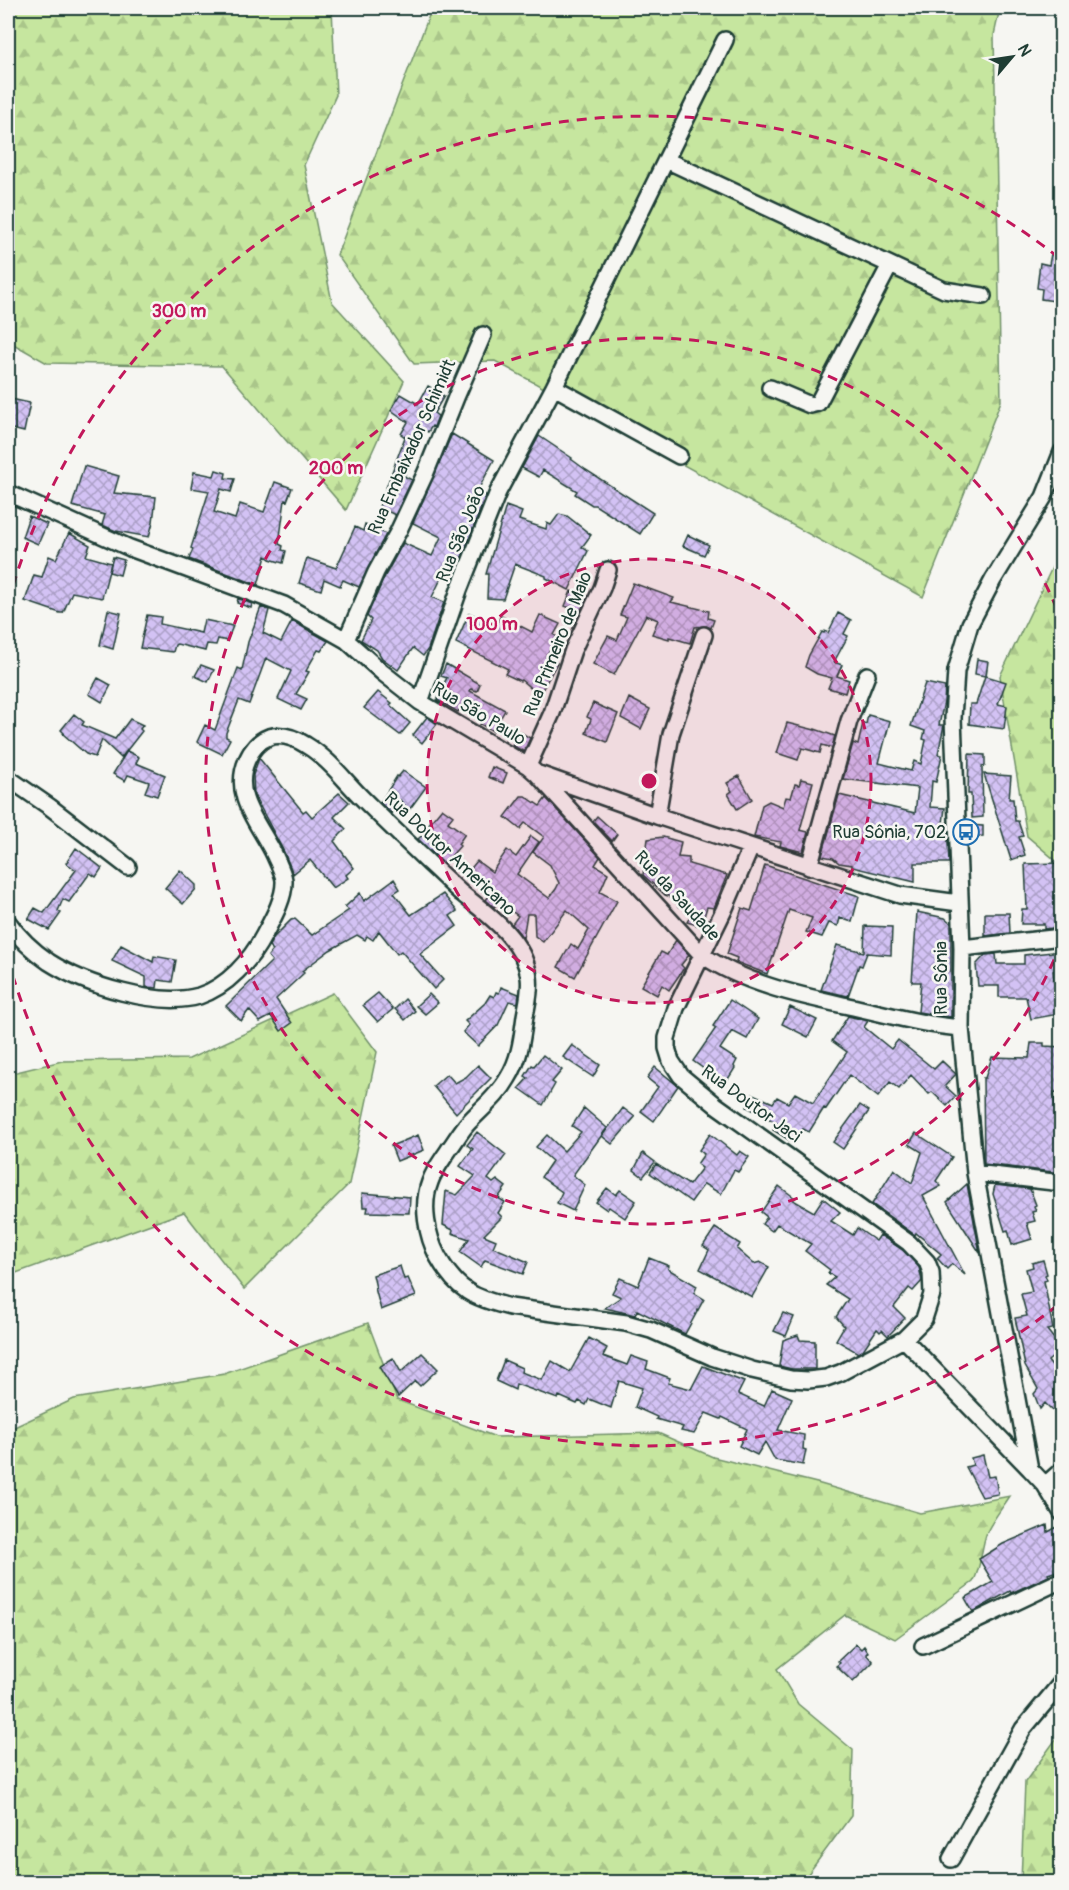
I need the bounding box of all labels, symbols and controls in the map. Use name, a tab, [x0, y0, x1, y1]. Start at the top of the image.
north arrow	[982, 27, 1042, 87]
text: N	[1013, 41, 1036, 60]
text: 300 m	[152, 300, 206, 323]
street label: Rua Embaixador Schimidt	[363, 355, 461, 538]
text: 200 m	[309, 457, 363, 480]
street label: Rua São João	[431, 482, 491, 586]
street label: Rua Primeiro de Maio	[518, 568, 598, 720]
text: 100 m	[466, 613, 518, 636]
street label: Rua São Paulo	[428, 677, 530, 751]
centre of rings	[639, 771, 659, 791]
street label: Rua Doutor Americano	[379, 787, 521, 921]
bus stop icon: Rua Sônia, 702	[951, 817, 981, 847]
place label: Rua Sônia, 702	[832, 821, 946, 844]
street label: Rua da Saudade	[629, 846, 725, 946]
street label: Rua Sônia	[930, 941, 953, 1015]
street label: Rua Doutor Jaci	[696, 1060, 806, 1148]

